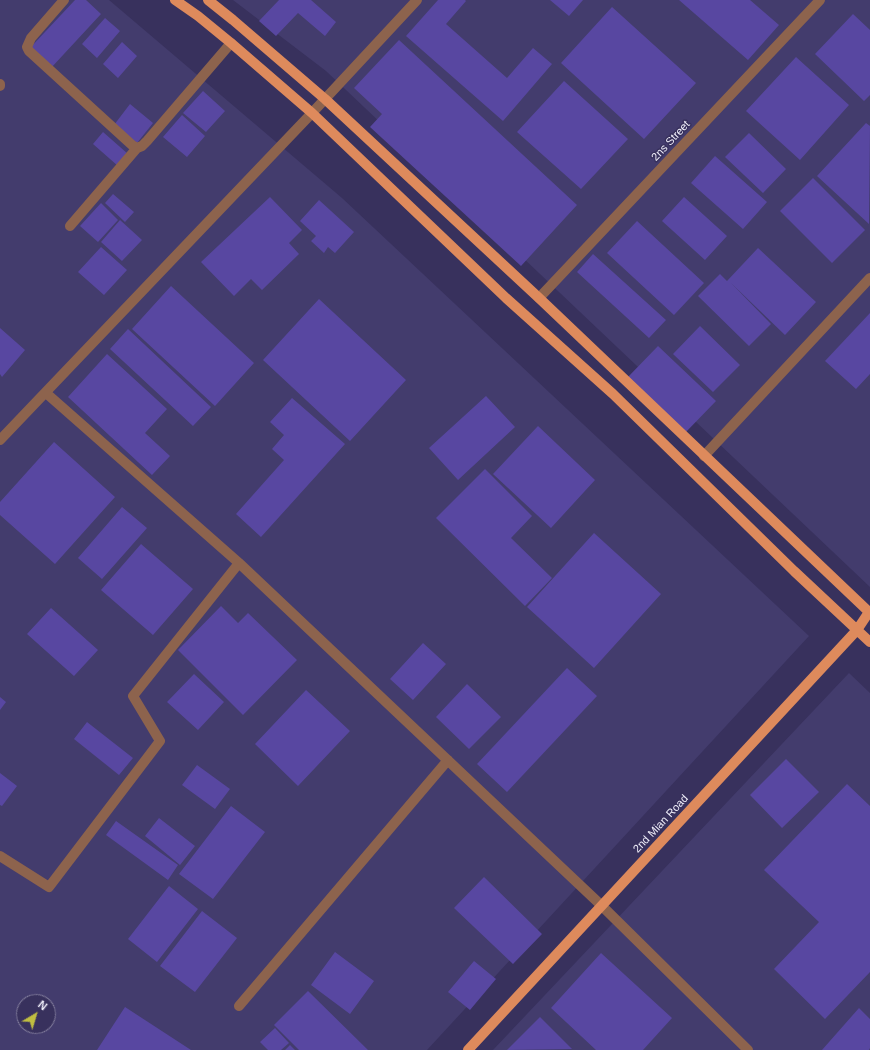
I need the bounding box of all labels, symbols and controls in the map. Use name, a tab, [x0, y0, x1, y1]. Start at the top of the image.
street label: 2ns Street	[649, 118, 693, 164]
street label: 2nd Mian Road	[631, 792, 691, 856]
north arrow	[16, 994, 56, 1034]
text: N	[36, 998, 50, 1013]

